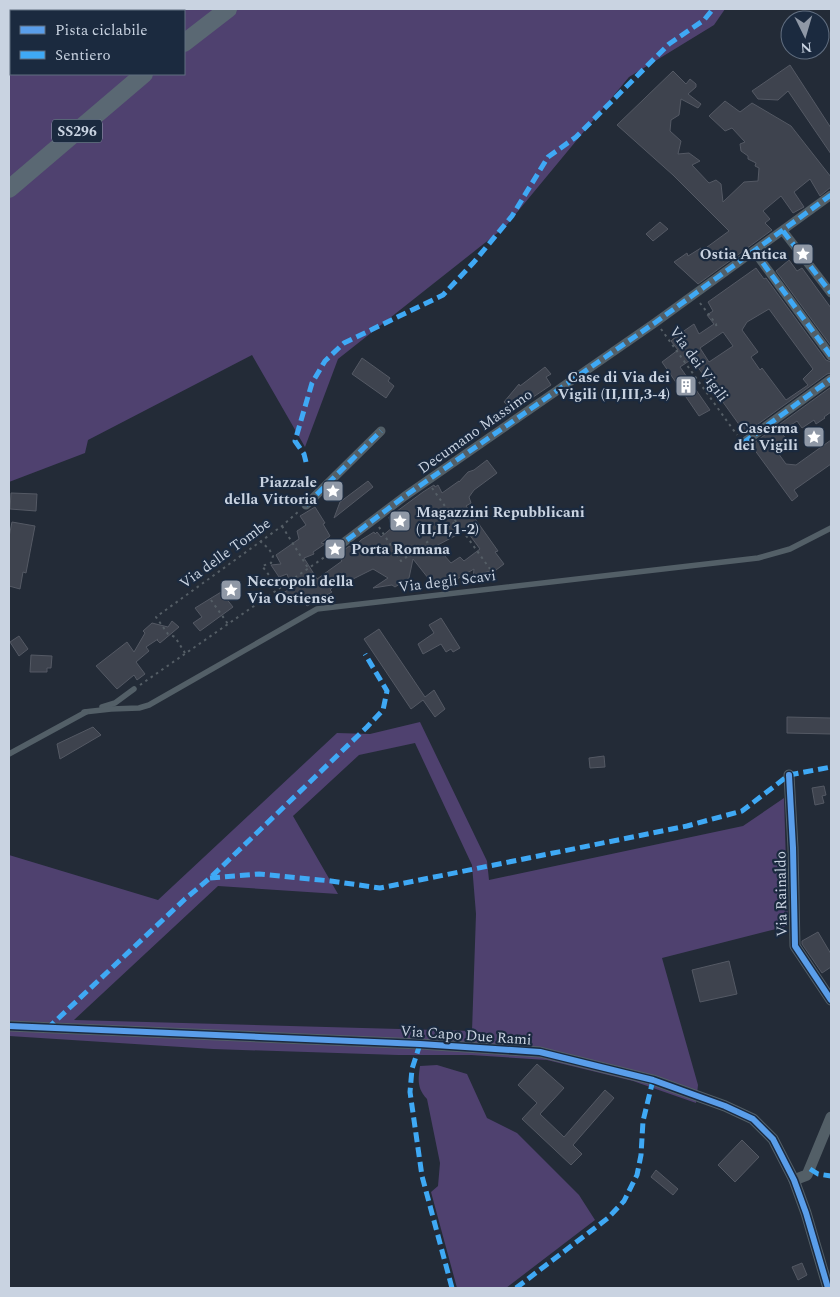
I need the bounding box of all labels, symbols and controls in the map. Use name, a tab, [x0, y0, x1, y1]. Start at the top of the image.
legend	[10, 10, 185, 75]
north arrow	[780, 10, 830, 60]
text: Pista ciclabile	[55, 19, 148, 42]
text: N	[799, 36, 813, 58]
text: Sentiero	[55, 44, 111, 67]
road number: SS296	[52, 120, 102, 142]
place icon: Ostia Antica	[791, 242, 815, 266]
place label: Ostia Antica	[700, 243, 787, 266]
street label: Via dei Vigili	[663, 322, 734, 407]
place label: Case di Via dei Vigili (II,III,3-4)	[558, 366, 670, 406]
building icon: Case di Via dei Vigili (II,III,3-4)	[674, 374, 698, 398]
street label: Decumano Massimo	[413, 383, 537, 480]
place label: Caserma dei Vigili	[734, 417, 798, 457]
place icon: Caserma dei Vigili	[802, 425, 826, 449]
place label: Piazzale della Vittoria	[225, 471, 317, 511]
place icon: Piazzale della Vittoria	[321, 479, 345, 503]
place label: Magazzini Repubblicani (II,II,1-2)	[416, 501, 585, 541]
place icon: Magazzini Repubblicani (II,II,1-2)	[388, 509, 412, 533]
street label: Via delle Tombe	[175, 512, 276, 595]
place icon: Porta Romana	[323, 537, 347, 561]
place label: Porta Romana	[351, 538, 450, 561]
street label: Via degli Scavi	[397, 564, 497, 599]
place label: Necropoli della Via Ostiense	[247, 570, 353, 610]
place icon: Necropoli della Via Ostiense	[219, 578, 243, 602]
street label: Via Rainaldo	[769, 851, 794, 937]
street label: Via Capo Due Rami	[400, 1019, 532, 1052]

